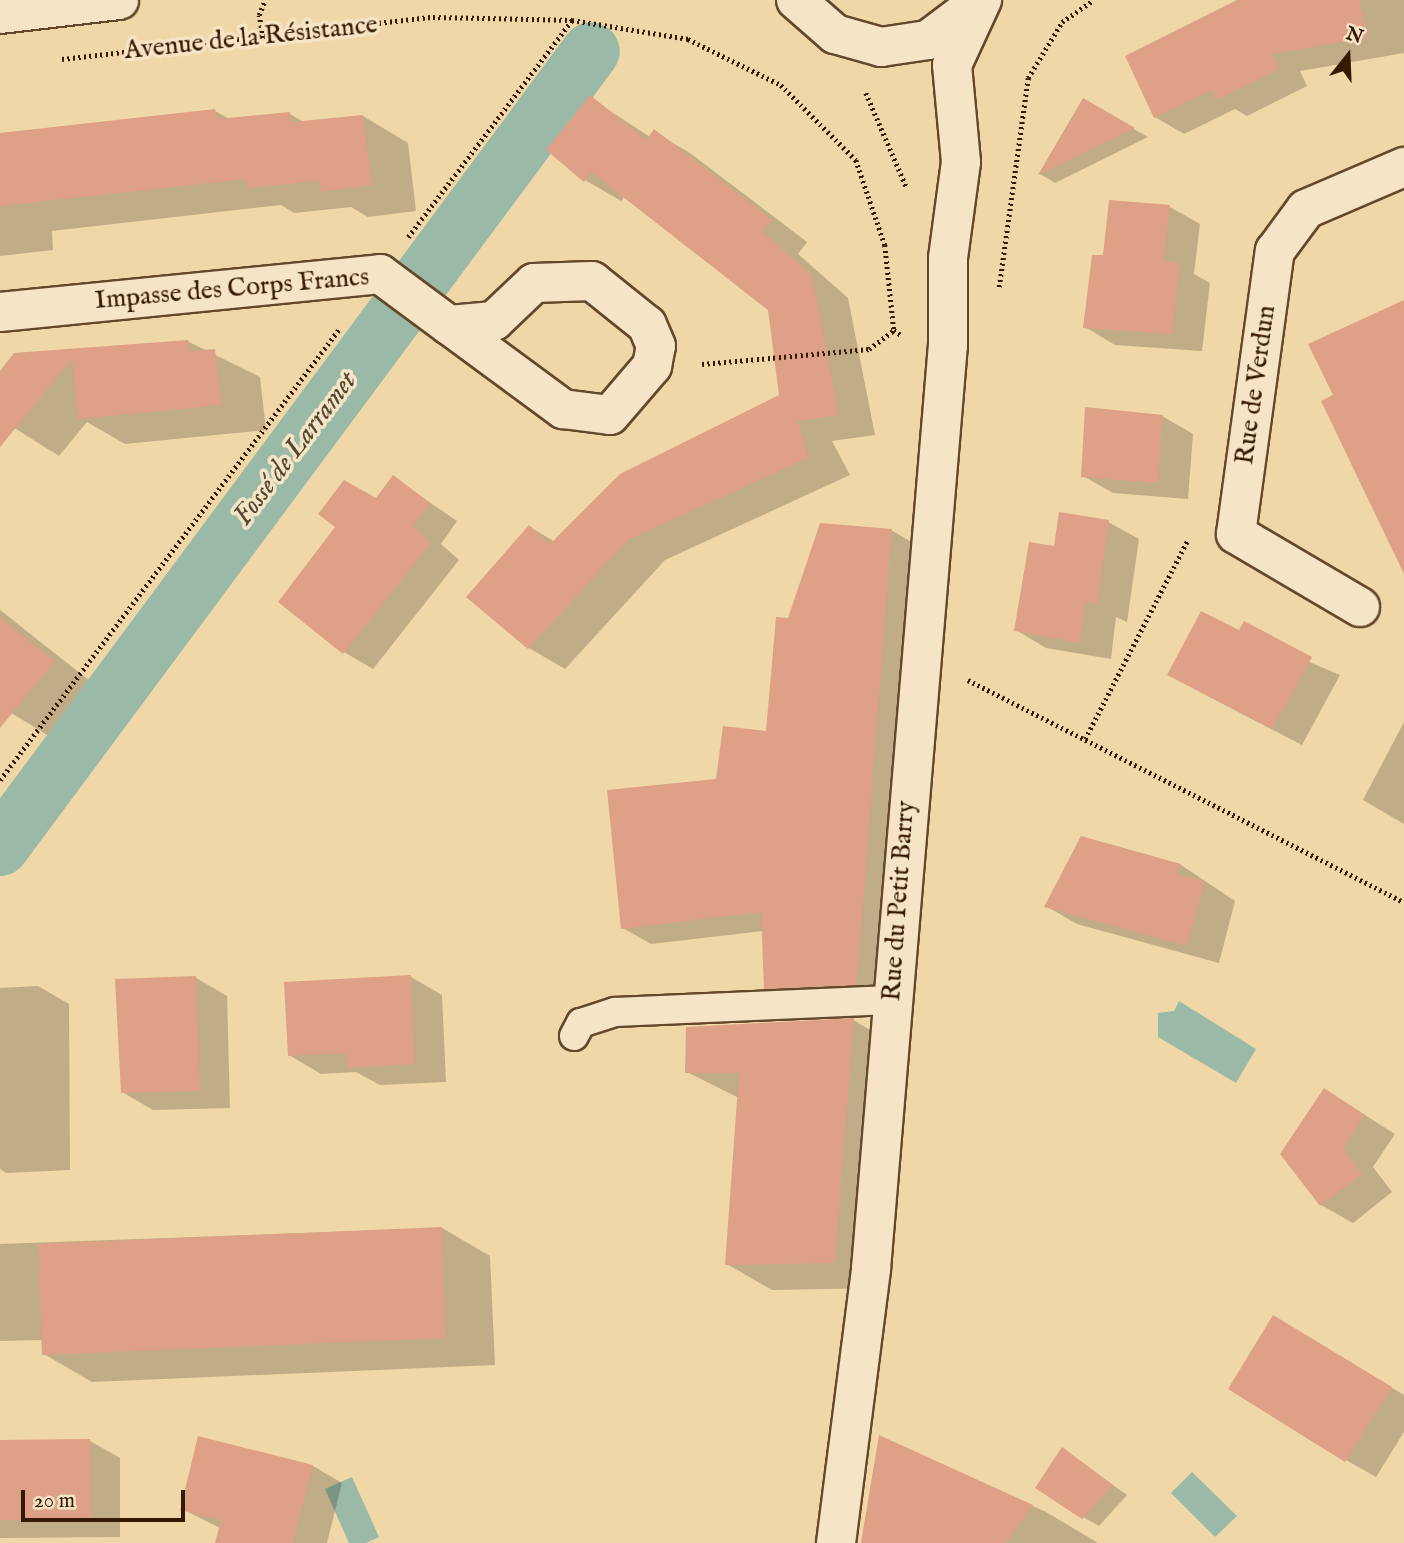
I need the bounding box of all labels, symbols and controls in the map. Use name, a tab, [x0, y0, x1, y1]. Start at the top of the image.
street label: Avenue de la Résistance	[123, 9, 379, 67]
north arrow	[1313, 21, 1383, 91]
text: N	[1343, 22, 1366, 50]
street label: Impasse des Corps Francs	[94, 261, 370, 317]
street label: Rue de Verdun	[1229, 303, 1283, 467]
water label: Fossé de Larramet	[227, 365, 365, 533]
street label: Rue du Petit Barry	[876, 800, 922, 1002]
scale bar	[24, 1476, 189, 1520]
text: 20 m	[34, 1488, 75, 1515]

